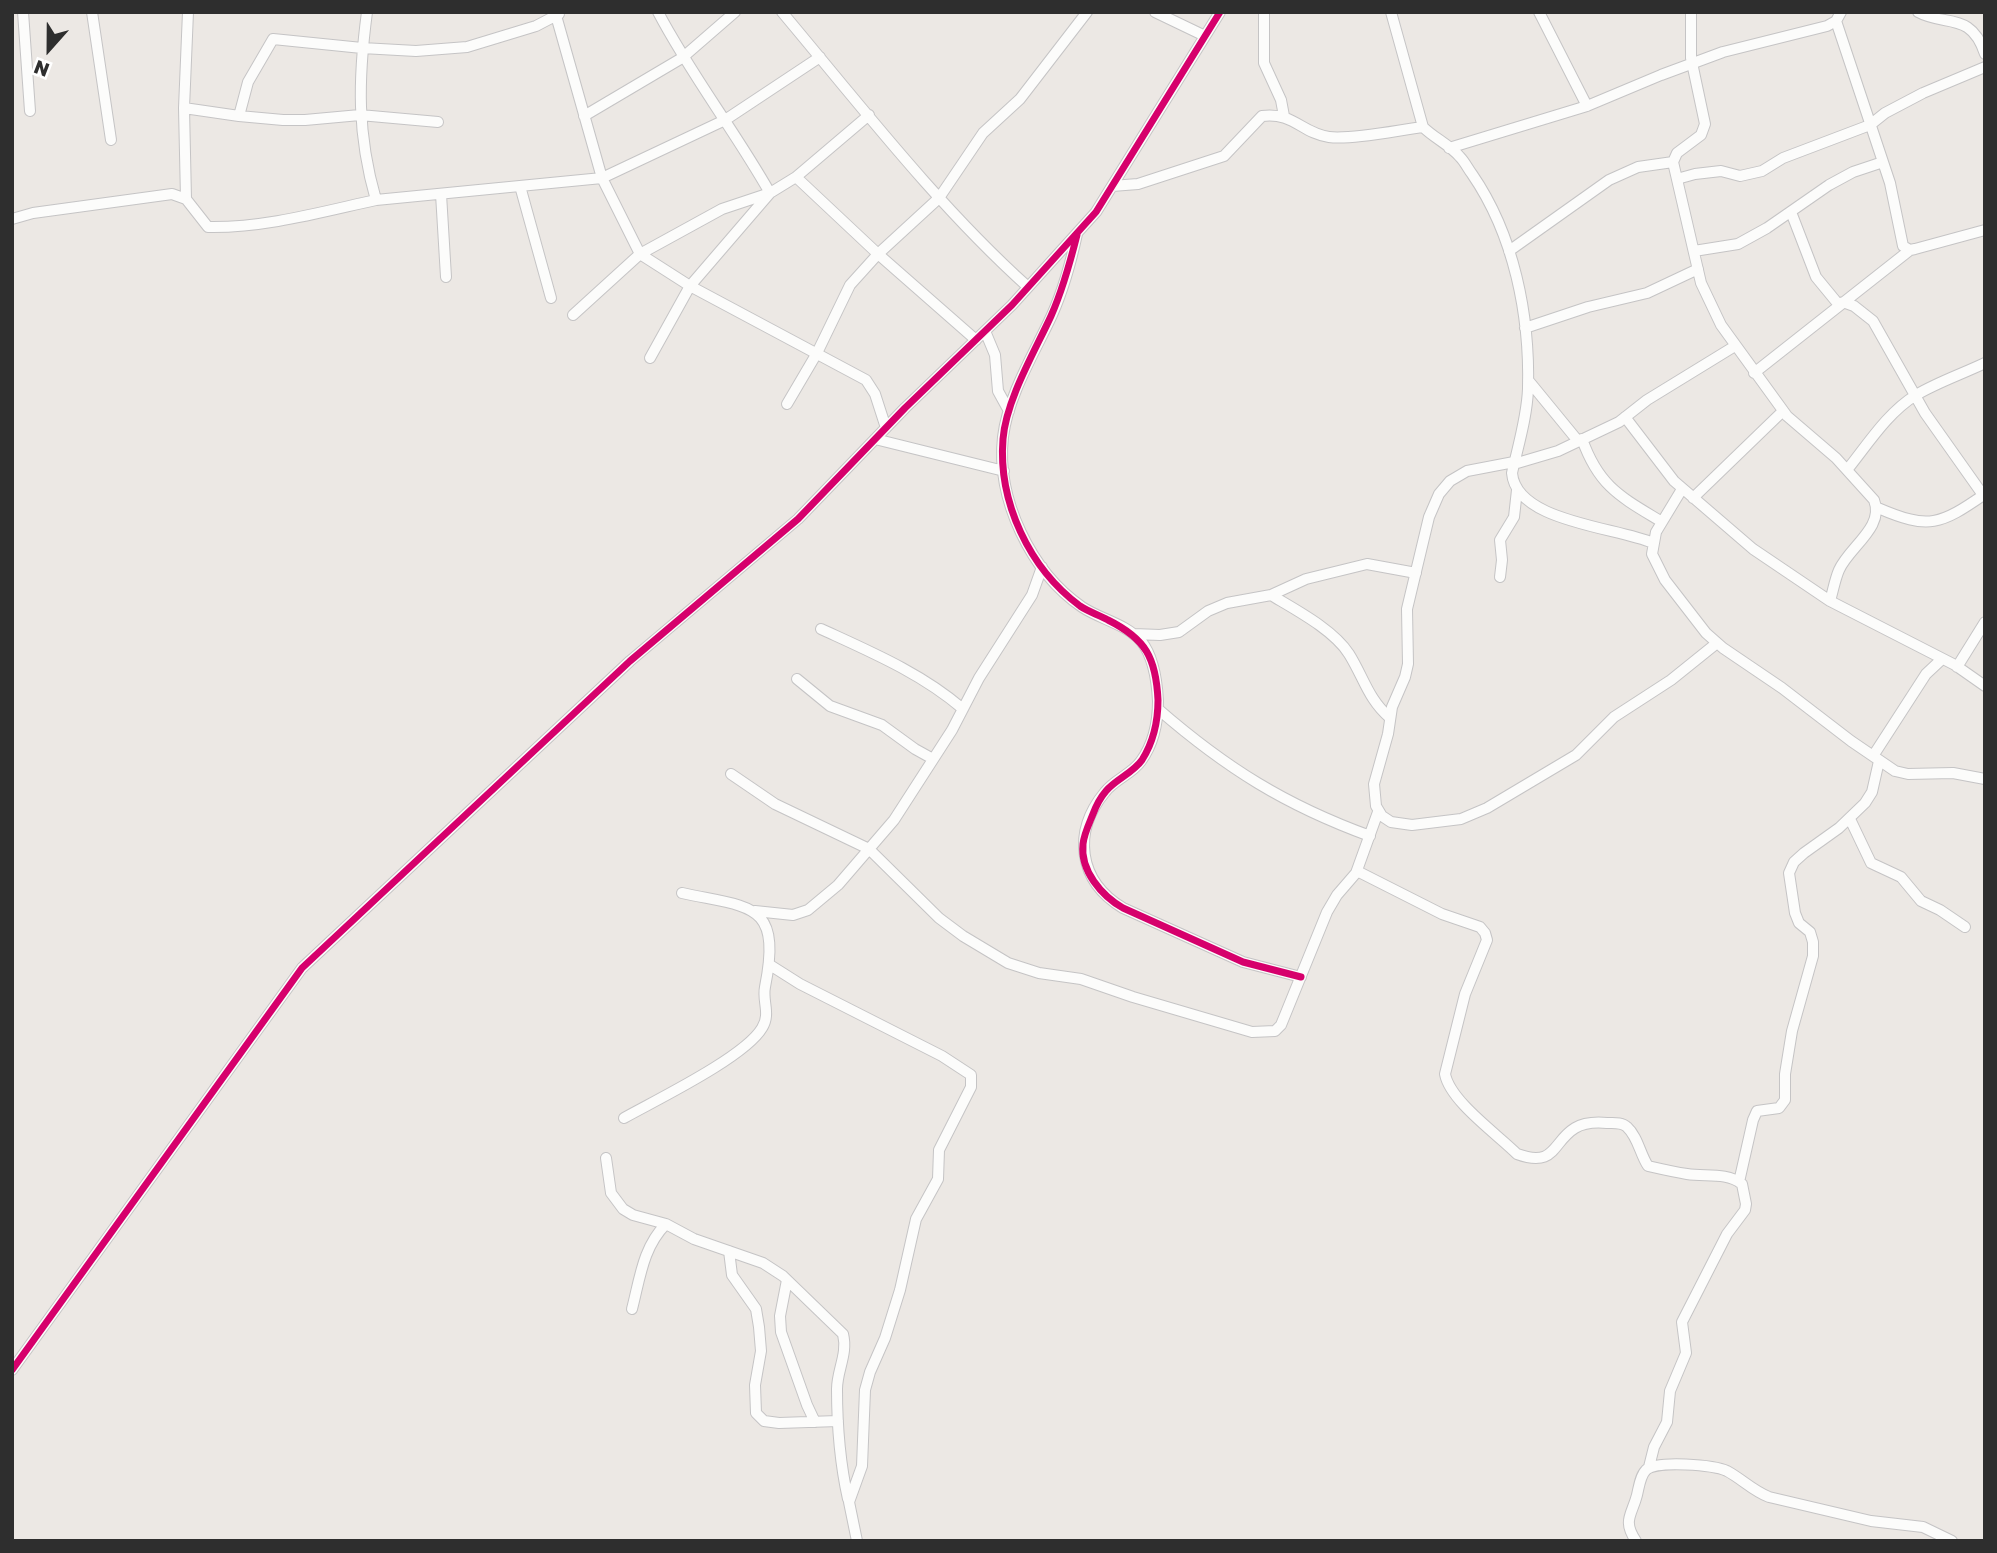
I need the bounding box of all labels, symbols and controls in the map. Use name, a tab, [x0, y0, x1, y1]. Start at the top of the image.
north arrow	[14, 14, 84, 84]
text: N	[30, 56, 52, 82]

